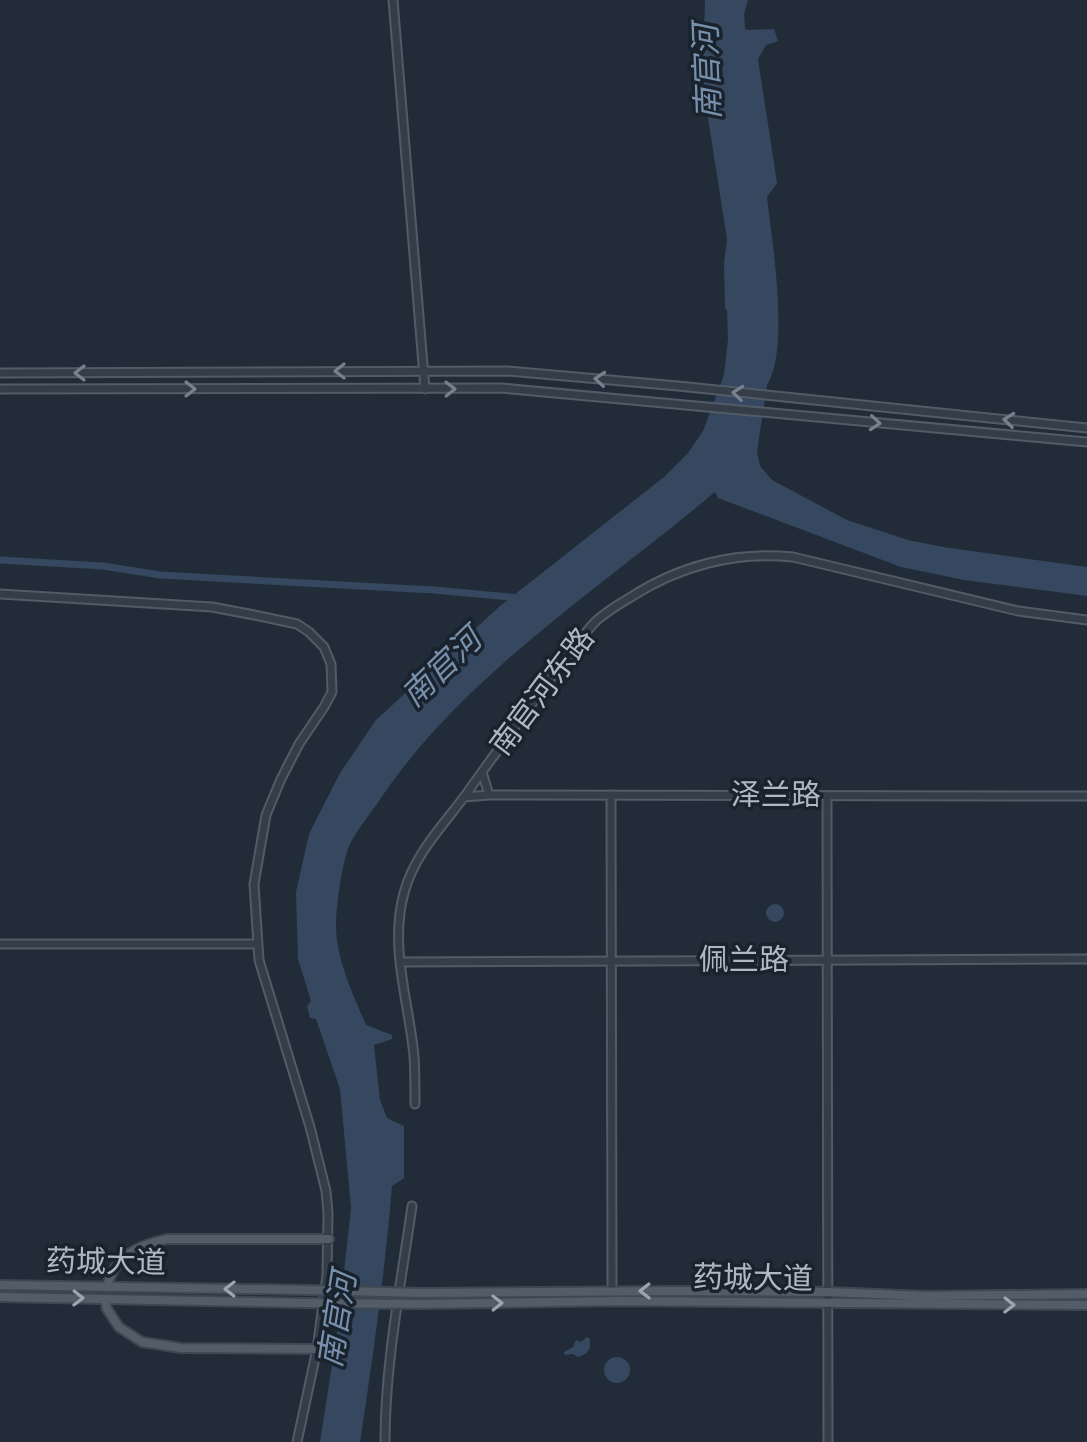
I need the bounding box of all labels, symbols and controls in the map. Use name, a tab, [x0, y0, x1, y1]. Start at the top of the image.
water label: 南官河	[688, 17, 726, 121]
one-way arrow	[333, 362, 346, 380]
one-way arrow	[73, 364, 86, 382]
one-way arrow	[593, 371, 606, 388]
one-way arrow	[184, 380, 197, 398]
one-way arrow	[444, 380, 457, 397]
one-way arrow	[731, 384, 744, 401]
one-way arrow	[1002, 412, 1015, 429]
one-way arrow	[868, 415, 881, 432]
water label: 南官河	[395, 618, 492, 713]
street label: 南官河东路	[484, 622, 600, 761]
street label: 泽兰路	[731, 779, 821, 811]
street label: 佩兰路	[699, 944, 789, 976]
street label: 药城大道	[46, 1245, 166, 1279]
street label: 药城大道	[693, 1261, 813, 1295]
water label: 南官河	[313, 1264, 362, 1370]
one-way arrow	[223, 1280, 236, 1297]
one-way arrow	[638, 1282, 651, 1300]
one-way arrow	[72, 1290, 85, 1307]
one-way arrow	[491, 1294, 504, 1312]
one-way arrow	[1003, 1297, 1016, 1314]

